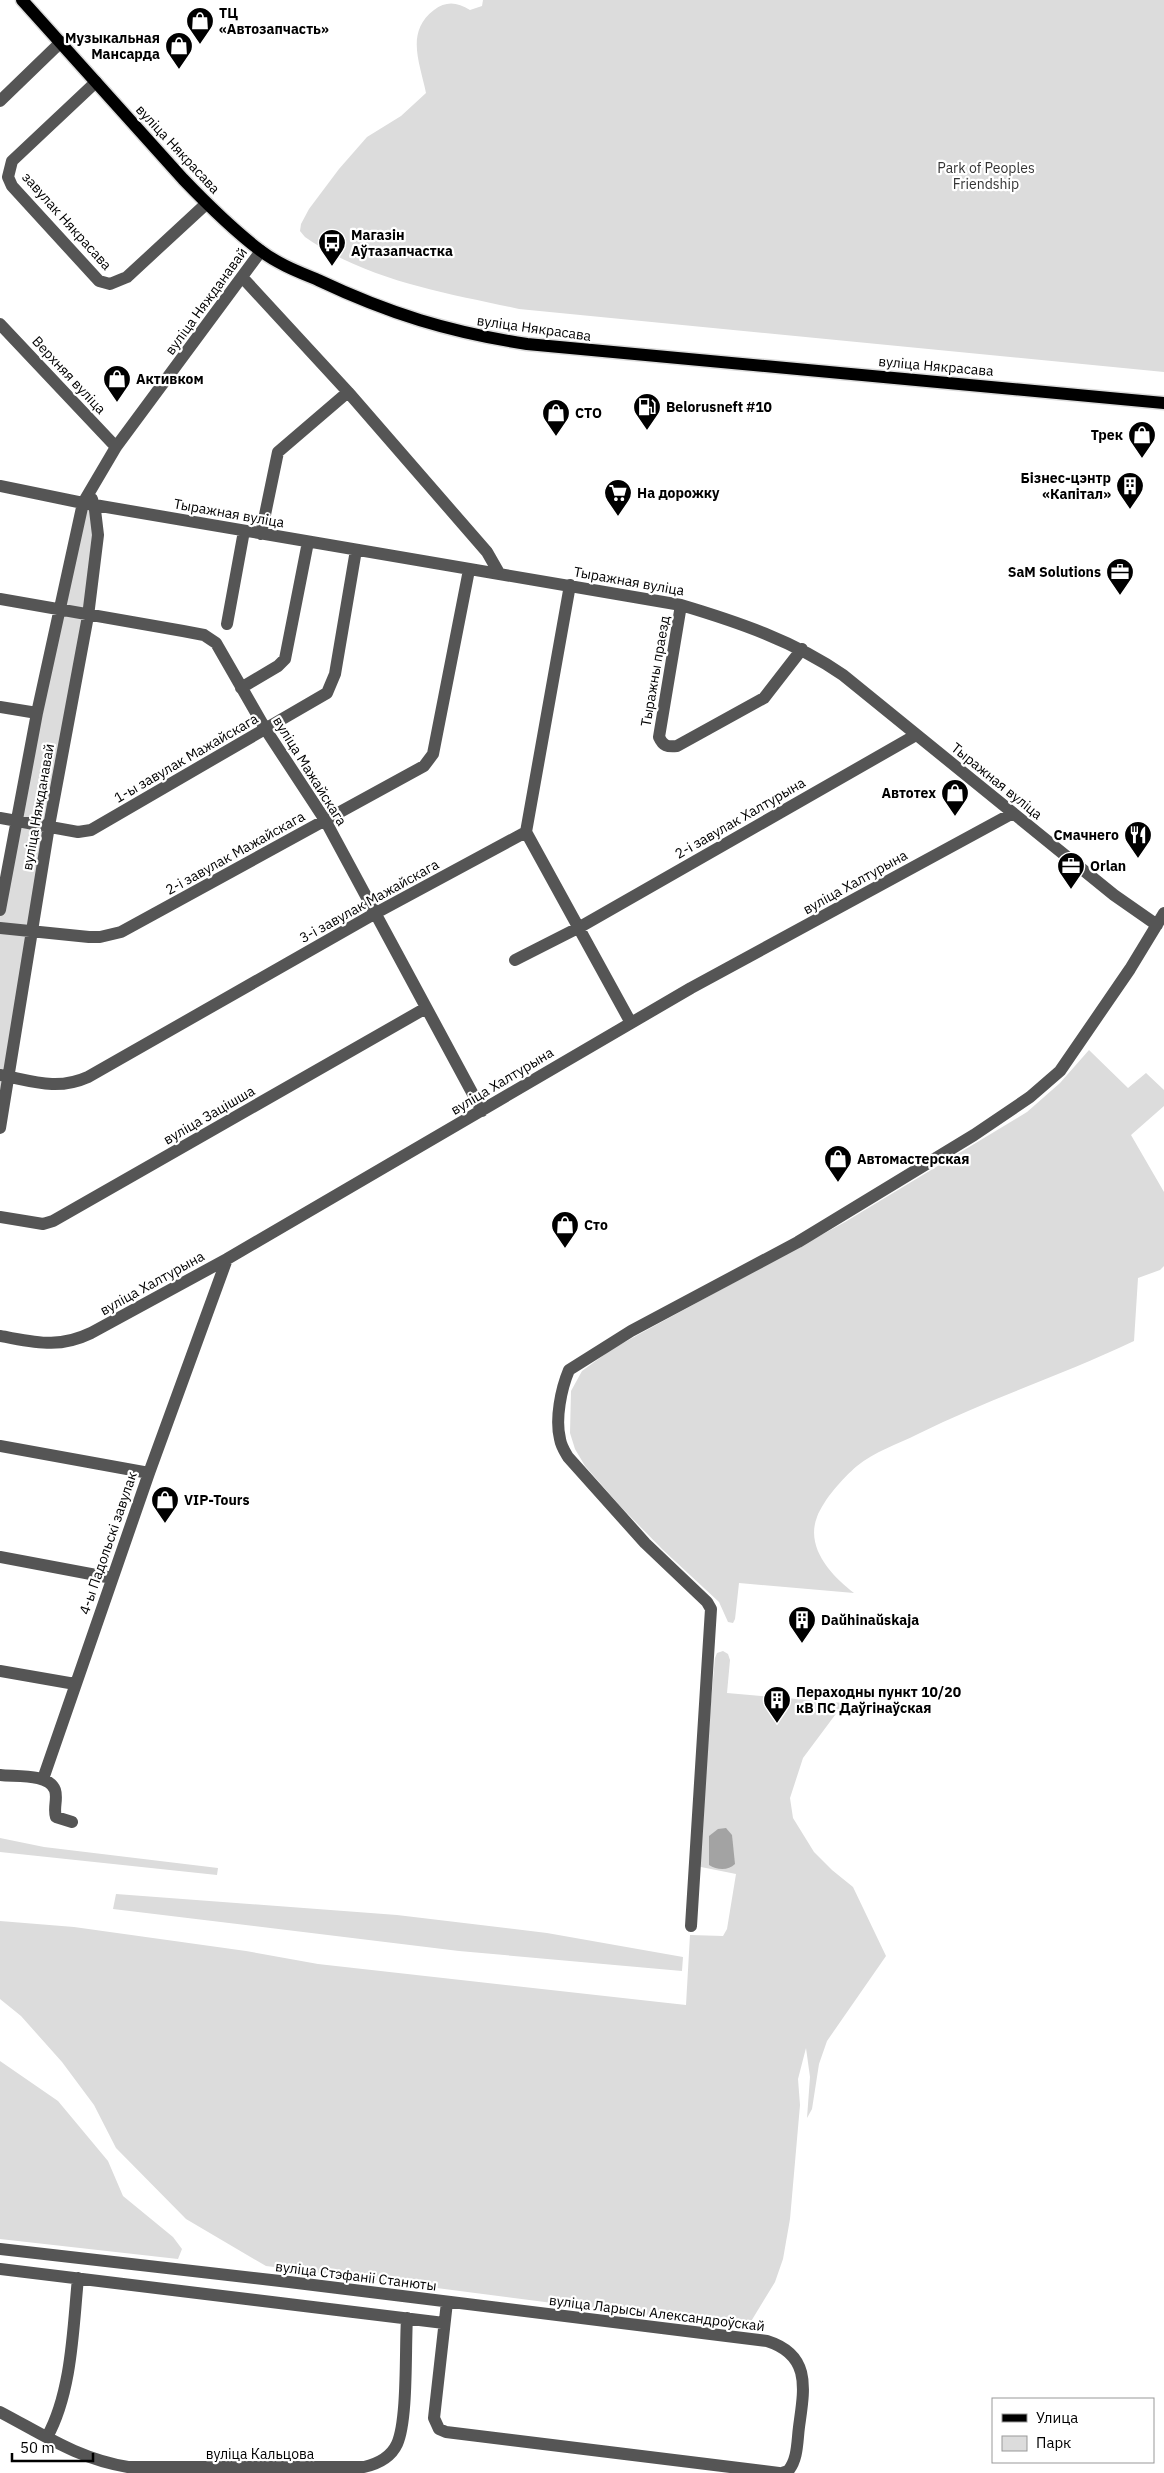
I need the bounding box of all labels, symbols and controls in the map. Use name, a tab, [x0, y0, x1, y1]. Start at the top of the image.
place label: ТЦ «Автозапчасть»	[219, 4, 329, 38]
shop icon: ТЦ «Автозапчасть»	[185, 6, 215, 45]
place label: Музыкальная Мансарда	[65, 29, 160, 63]
shop icon: Музыкальная Мансарда	[164, 31, 194, 70]
street label: вуліца Някрасава	[132, 101, 224, 198]
park label: Park of Peoples Friendship	[937, 159, 1035, 193]
street label: завулак Някрасава	[18, 168, 116, 274]
place label: Магазін Аўтазапчастка	[351, 226, 453, 260]
bus stop icon: Магазін Аўтазапчастка	[317, 228, 347, 267]
street label: вуліца Няжданавай	[161, 244, 251, 358]
street label: вуліца Някрасава	[476, 311, 593, 345]
street label: Верхняя вуліца	[28, 332, 110, 418]
street label: вуліца Някрасава	[878, 352, 995, 380]
shop icon: Активком	[102, 364, 132, 403]
place label: Активком	[136, 370, 204, 388]
fuel station icon: Belorusneft #10	[632, 392, 662, 431]
shop icon: СТО	[541, 398, 571, 437]
place label: Belorusneft #10	[666, 398, 772, 416]
place label: СТО	[575, 404, 602, 422]
shop icon: Трек	[1127, 420, 1157, 459]
place label: Трек	[1091, 426, 1123, 444]
place label: Бізнес-цэнтр «Капітал»	[1021, 469, 1111, 503]
building icon: Бізнес-цэнтр «Капітал»	[1115, 471, 1145, 510]
supermarket icon: На дорожку	[603, 478, 633, 517]
place label: На дорожку	[637, 484, 720, 502]
street label: Тыражная вуліца	[172, 494, 286, 532]
office icon: SaM Solutions	[1105, 557, 1135, 596]
street label: Тыражная вуліца	[572, 562, 686, 600]
place label: SaM Solutions	[1008, 563, 1101, 581]
street label: Тыражны праезд	[636, 614, 674, 728]
street label: 1-ы завулак Мажайскага	[111, 709, 262, 807]
street label: вуліца Мажайскага	[269, 713, 351, 829]
street label: Тыражная вуліца	[948, 739, 1047, 824]
street label: вуліца Няжданавай	[18, 742, 58, 872]
street label: 2-і завулак Халтурына	[672, 773, 809, 863]
shop icon: Автотех	[940, 778, 970, 817]
place label: Автотех	[881, 784, 936, 802]
street label: 2-і завулак Мажайскага	[162, 807, 308, 899]
restaurant icon: Смачнего	[1123, 820, 1153, 859]
place label: Смачнего	[1053, 826, 1119, 844]
street label: вуліца Халтурына	[800, 846, 911, 918]
office icon: Orlan	[1056, 851, 1086, 890]
street label: 3-і завулак Мажайскага	[296, 855, 442, 947]
place label: Orlan	[1090, 857, 1126, 875]
street label: вуліца Халтурына	[447, 1043, 557, 1119]
street label: вуліца Зацішша	[160, 1081, 258, 1148]
shop icon: Автомастерская	[823, 1144, 853, 1183]
place label: Автомастерская	[857, 1150, 969, 1168]
shop icon: Сто	[550, 1210, 580, 1249]
place label: Сто	[584, 1216, 608, 1234]
street label: вуліца Халтурына	[97, 1247, 208, 1319]
street label: 4-ы Падольскі завулак	[75, 1469, 141, 1617]
shop icon: VIP-Tours	[150, 1485, 180, 1524]
place label: VIP-Tours	[184, 1491, 250, 1509]
building icon: Daŭhinaŭskaja	[787, 1605, 817, 1644]
place label: Daŭhinaŭskaja	[821, 1611, 919, 1629]
place label: Пераходны пункт 10/20 кВ ПС Даўгінаўская	[796, 1683, 961, 1717]
building icon: Пераходны пункт 10/20 кВ ПС Даўгінаўская	[762, 1685, 792, 1724]
street label: вуліца Стэфаніі Станюты	[274, 2257, 438, 2295]
street label: вуліца Ларысы Александроўскай	[548, 2291, 766, 2335]
legend	[992, 2398, 1154, 2463]
text: Улица	[1036, 2408, 1078, 2427]
scale bar	[12, 2430, 94, 2462]
text: Парк	[1036, 2433, 1071, 2452]
text: 50 m	[20, 2438, 55, 2457]
street label: вуліца Кальцова	[206, 2445, 315, 2463]

